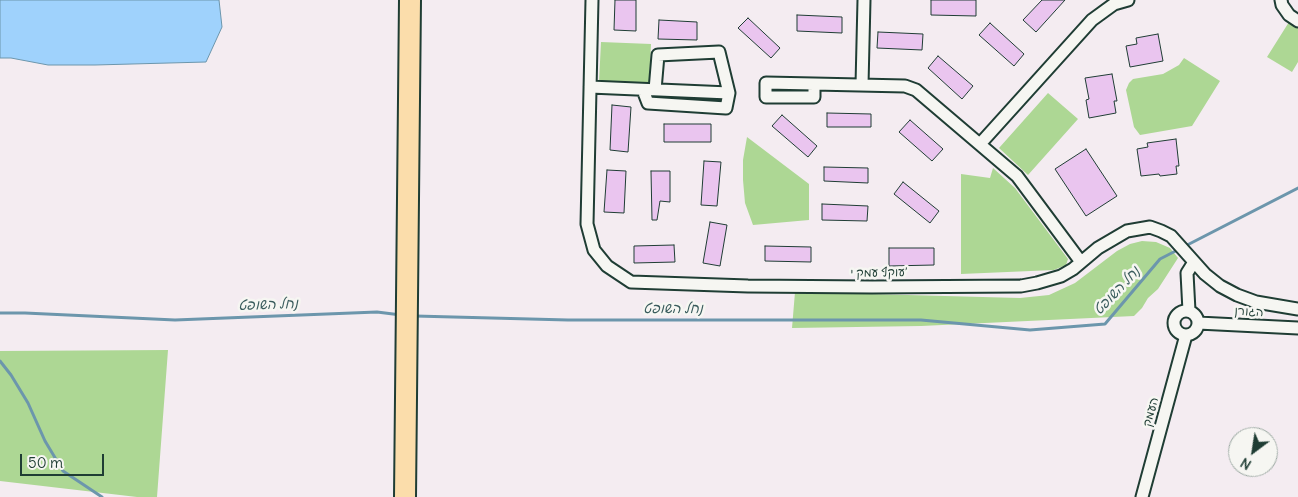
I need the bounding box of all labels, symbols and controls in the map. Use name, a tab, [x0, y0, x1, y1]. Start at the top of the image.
water label: נחל השופט	[1090, 263, 1144, 319]
street label: עוקף עמק י’	[850, 265, 908, 281]
water label: נחל השופט	[238, 296, 298, 314]
water label: נחל השופט	[643, 301, 703, 317]
street label: הגורן	[1234, 304, 1264, 320]
street label: העמק	[1140, 396, 1162, 428]
north arrow	[1228, 427, 1278, 477]
scale bar	[22, 444, 106, 476]
text: 50 m	[28, 453, 63, 472]
text: N	[1237, 454, 1255, 474]

